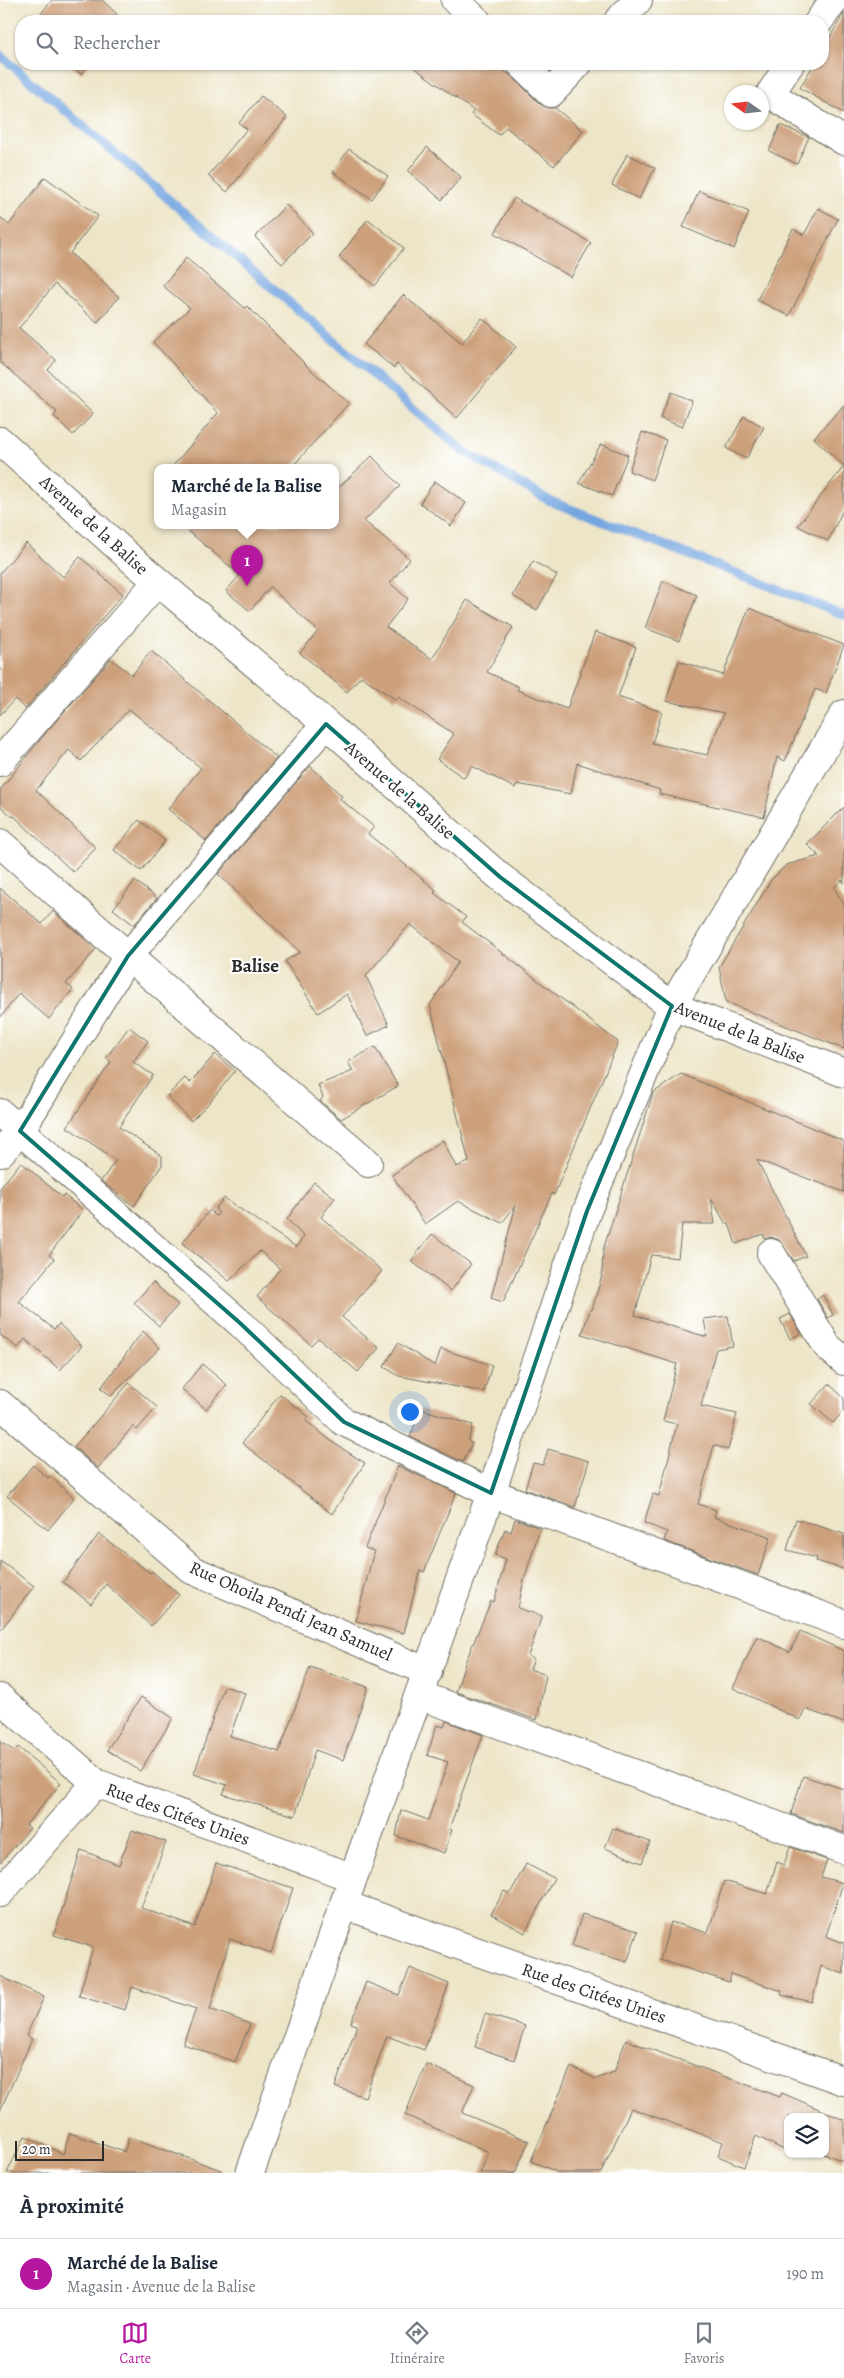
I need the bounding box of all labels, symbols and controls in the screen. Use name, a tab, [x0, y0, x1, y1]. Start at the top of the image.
search box	[15, 15, 829, 70]
icon: search	[33, 29, 61, 57]
text: Rechercher	[73, 30, 160, 56]
north arrow	[724, 85, 769, 130]
popup	[154, 464, 339, 529]
street label: Avenue de la Balise	[34, 469, 154, 580]
text: Marché de la Balise	[171, 473, 322, 499]
text: Magasin	[171, 499, 227, 521]
pin: 1	[231, 545, 263, 586]
street label: Avenue de la Balise	[339, 735, 460, 845]
district label: Balise	[231, 953, 279, 979]
street label: Avenue de la Balise	[670, 995, 809, 1069]
your location	[397, 1399, 423, 1425]
street label: Rue Ohoila Pendi Jean Samuel	[186, 1555, 397, 1667]
street label: Rue des Citées Unies	[103, 1777, 253, 1851]
street label: Rue des Citées Unies	[519, 1957, 669, 2029]
map controls	[784, 2113, 829, 2158]
button: layers	[784, 2113, 829, 2158]
scale bar	[15, 2138, 104, 2161]
text: 20 m	[22, 2140, 51, 2159]
text: À proximité	[20, 2192, 124, 2220]
text: Marché de la Balise	[67, 2250, 218, 2276]
text: 1	[33, 2263, 39, 2285]
text: 190 m	[786, 2263, 824, 2285]
text: Magasin · Avenue de la Balise	[67, 2276, 256, 2298]
tab: Carte	[119, 2319, 151, 2368]
tab: Itinéraire	[390, 2319, 445, 2368]
tab: Favoris	[684, 2319, 724, 2368]

